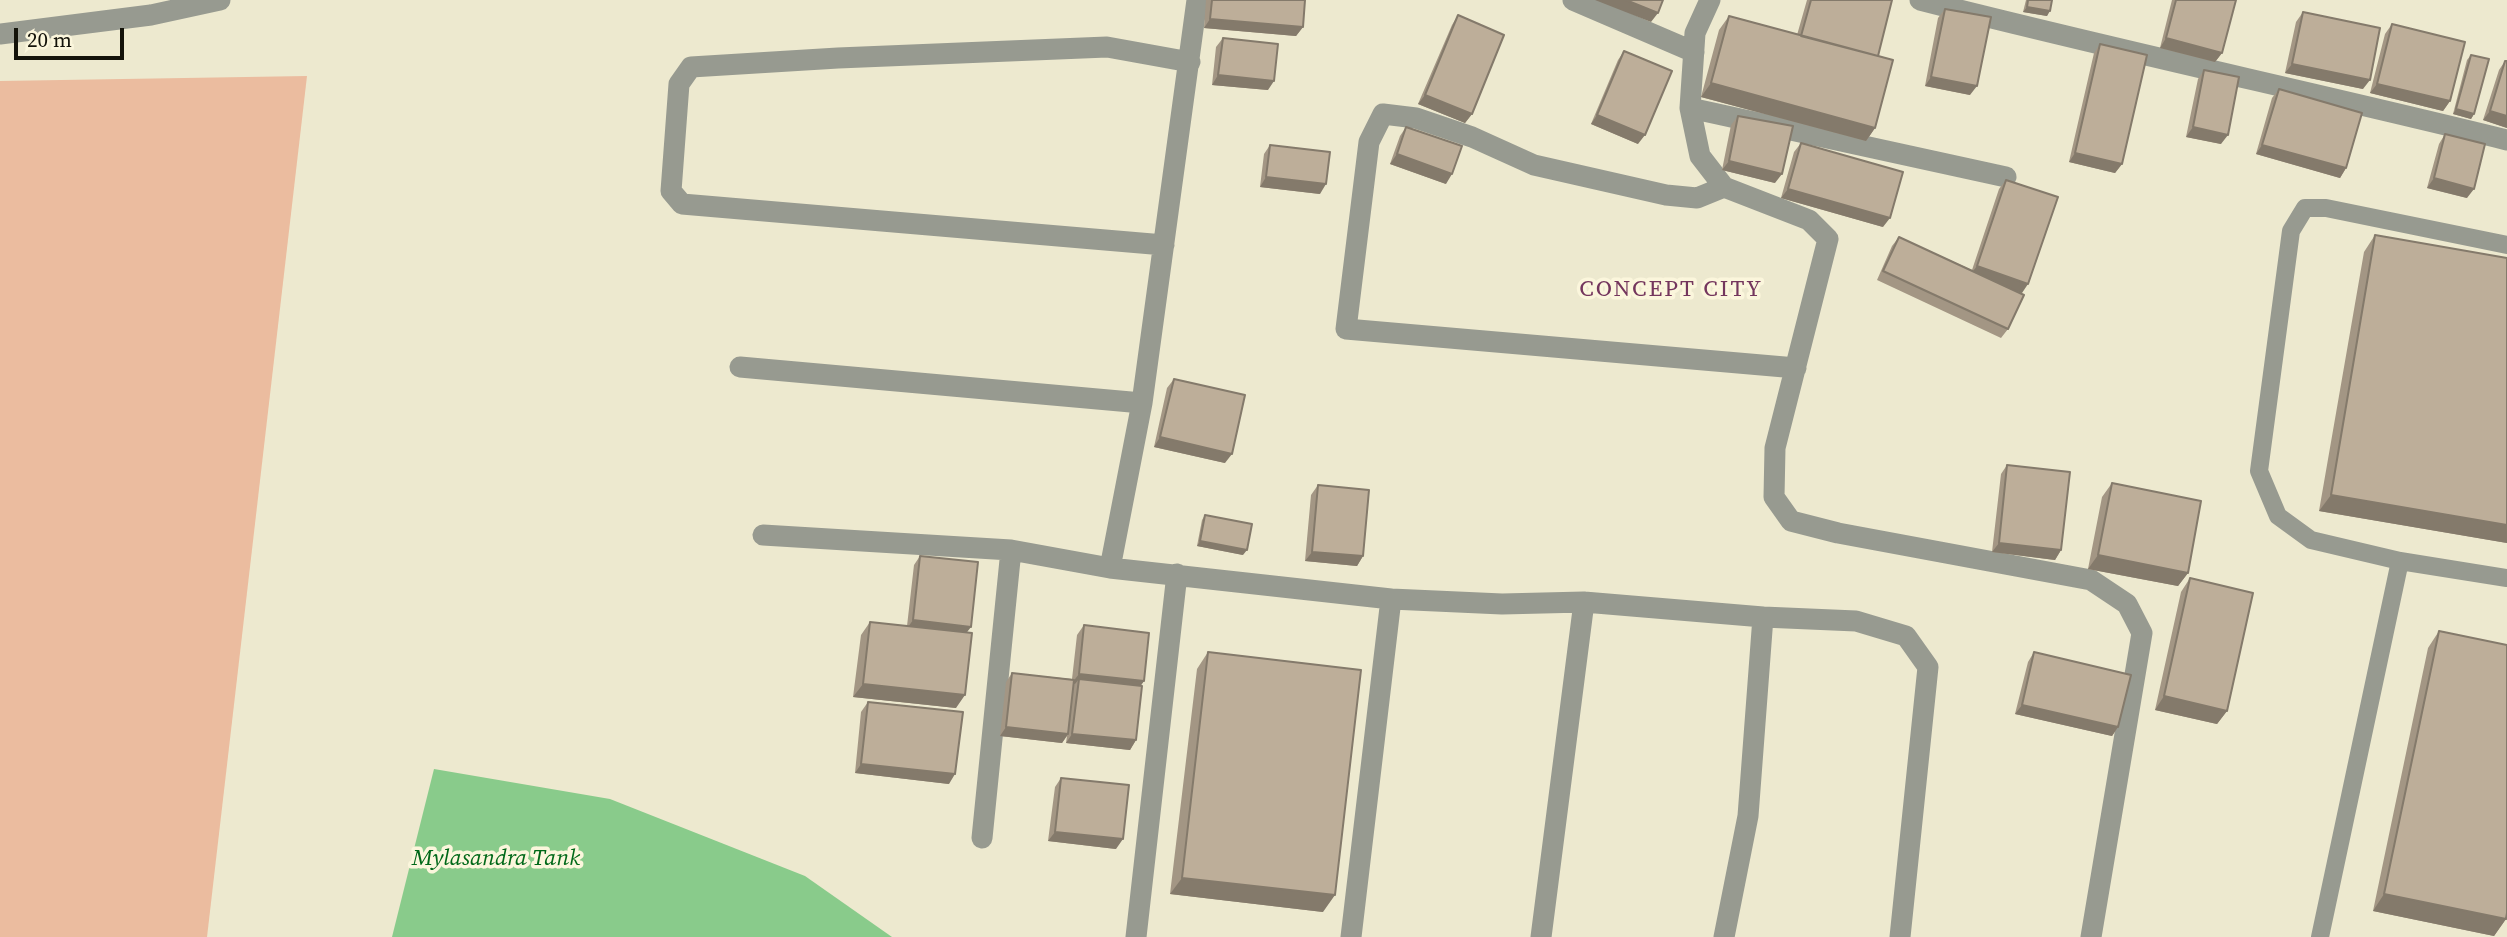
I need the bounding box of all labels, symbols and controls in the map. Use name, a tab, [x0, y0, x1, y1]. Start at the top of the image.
scale bar	[18, 14, 128, 58]
text: 20 m	[27, 25, 72, 54]
district label: CONCEPT CITY	[1581, 276, 1761, 304]
water label: Mylasandra Tank	[412, 845, 580, 873]

